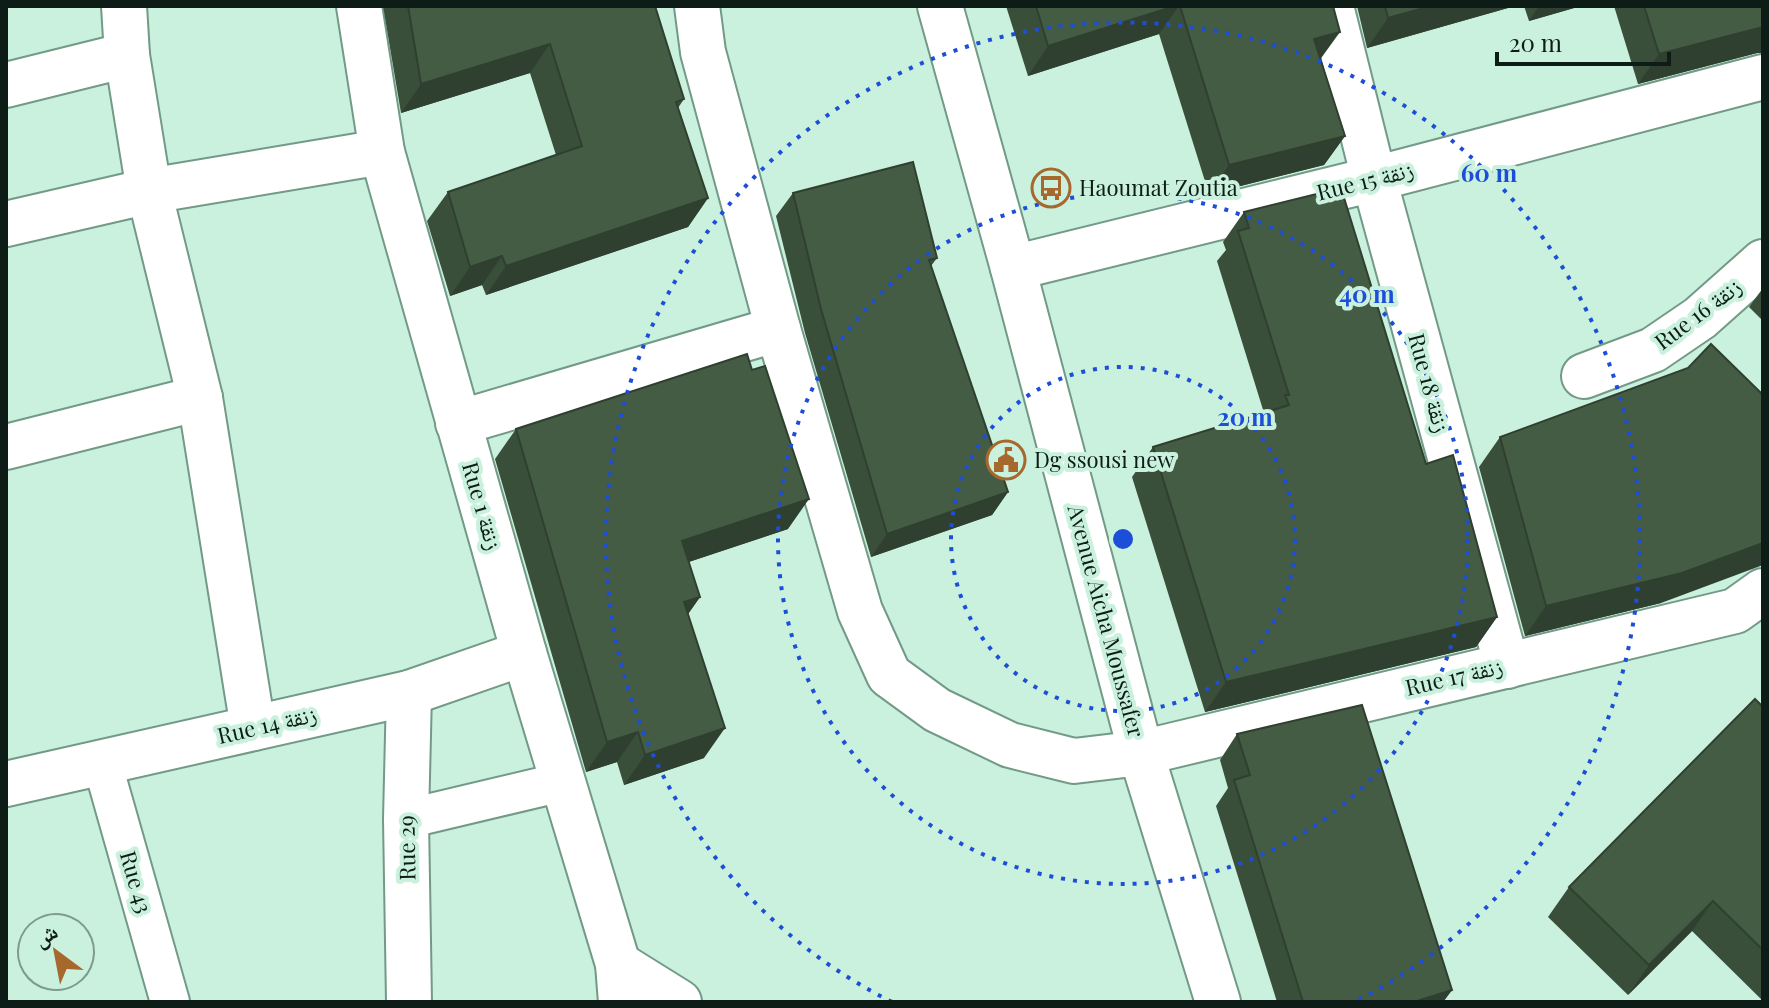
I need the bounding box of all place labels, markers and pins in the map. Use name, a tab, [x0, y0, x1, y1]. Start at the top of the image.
bus stop icon: Haoumat Zoutia	[1030, 167, 1072, 209]
place label: Haoumat Zoutia	[1079, 172, 1238, 202]
public building icon: Dg ssousi new	[985, 439, 1027, 481]
place label: Dg ssousi new	[1034, 444, 1174, 474]
centre of rings	[1109, 525, 1137, 553]

